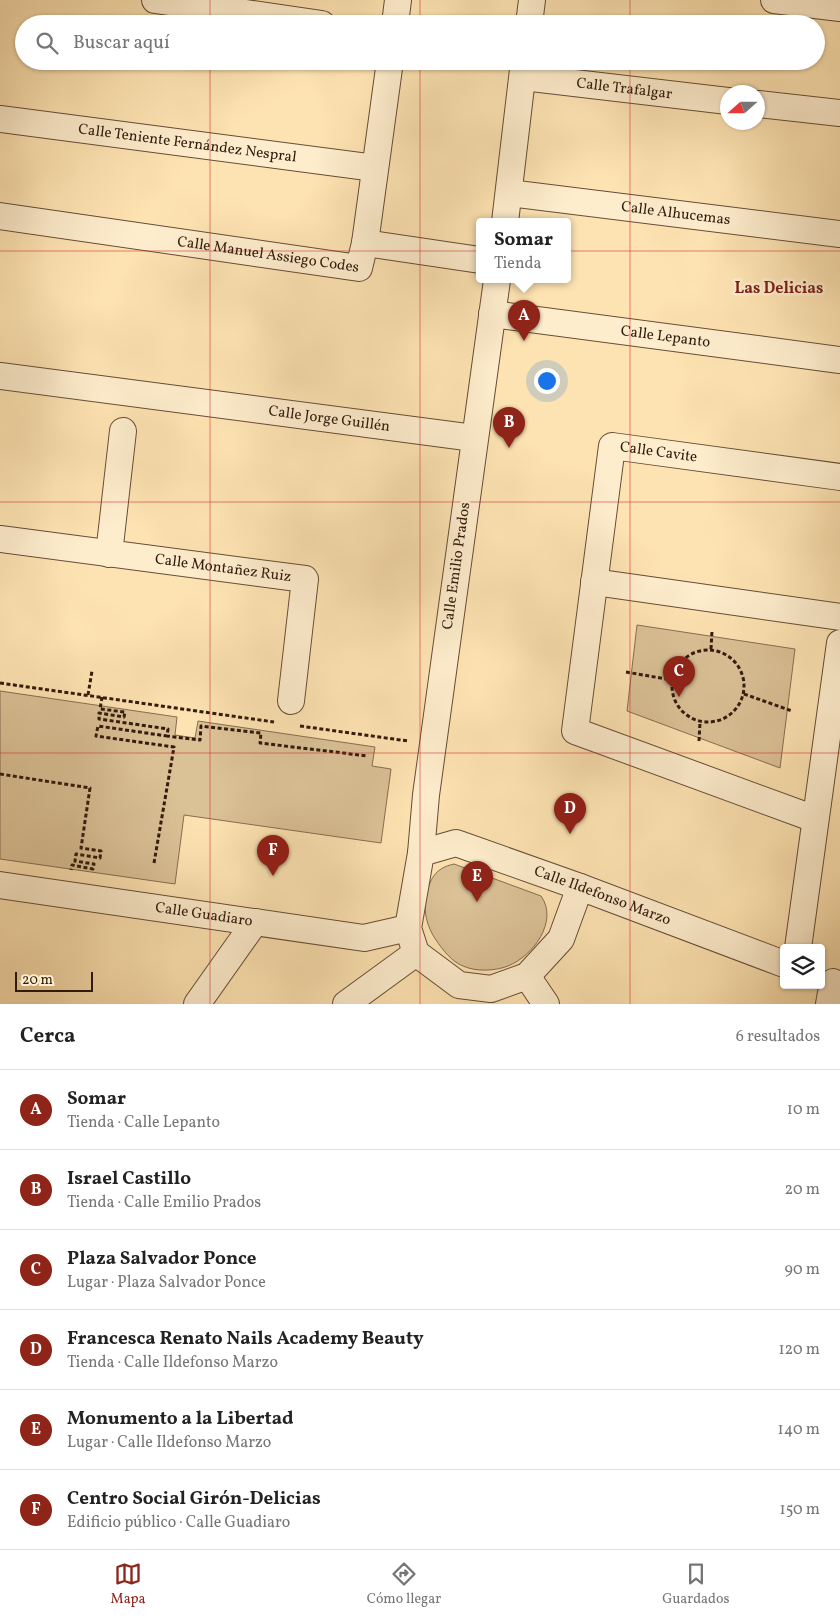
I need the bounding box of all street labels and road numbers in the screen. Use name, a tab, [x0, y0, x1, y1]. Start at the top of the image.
street label: Calle Trafalgar	[575, 73, 673, 105]
street label: Calle Teniente Fernández Nespral	[77, 119, 298, 168]
street label: Calle Alhucemas	[620, 196, 732, 231]
street label: Calle Manuel Assiego Codes	[176, 231, 360, 278]
street label: Calle Lepanto	[619, 321, 712, 353]
street label: Calle Jorge Guillén	[267, 401, 391, 437]
street label: Calle Cavite	[619, 437, 699, 468]
street label: Calle Emilio Prados	[438, 501, 476, 631]
street label: Calle Montañez Ruiz	[154, 549, 292, 588]
street label: Calle Ildefonso Marzo	[531, 861, 674, 931]
street label: Calle Guadiaro	[154, 897, 254, 932]

